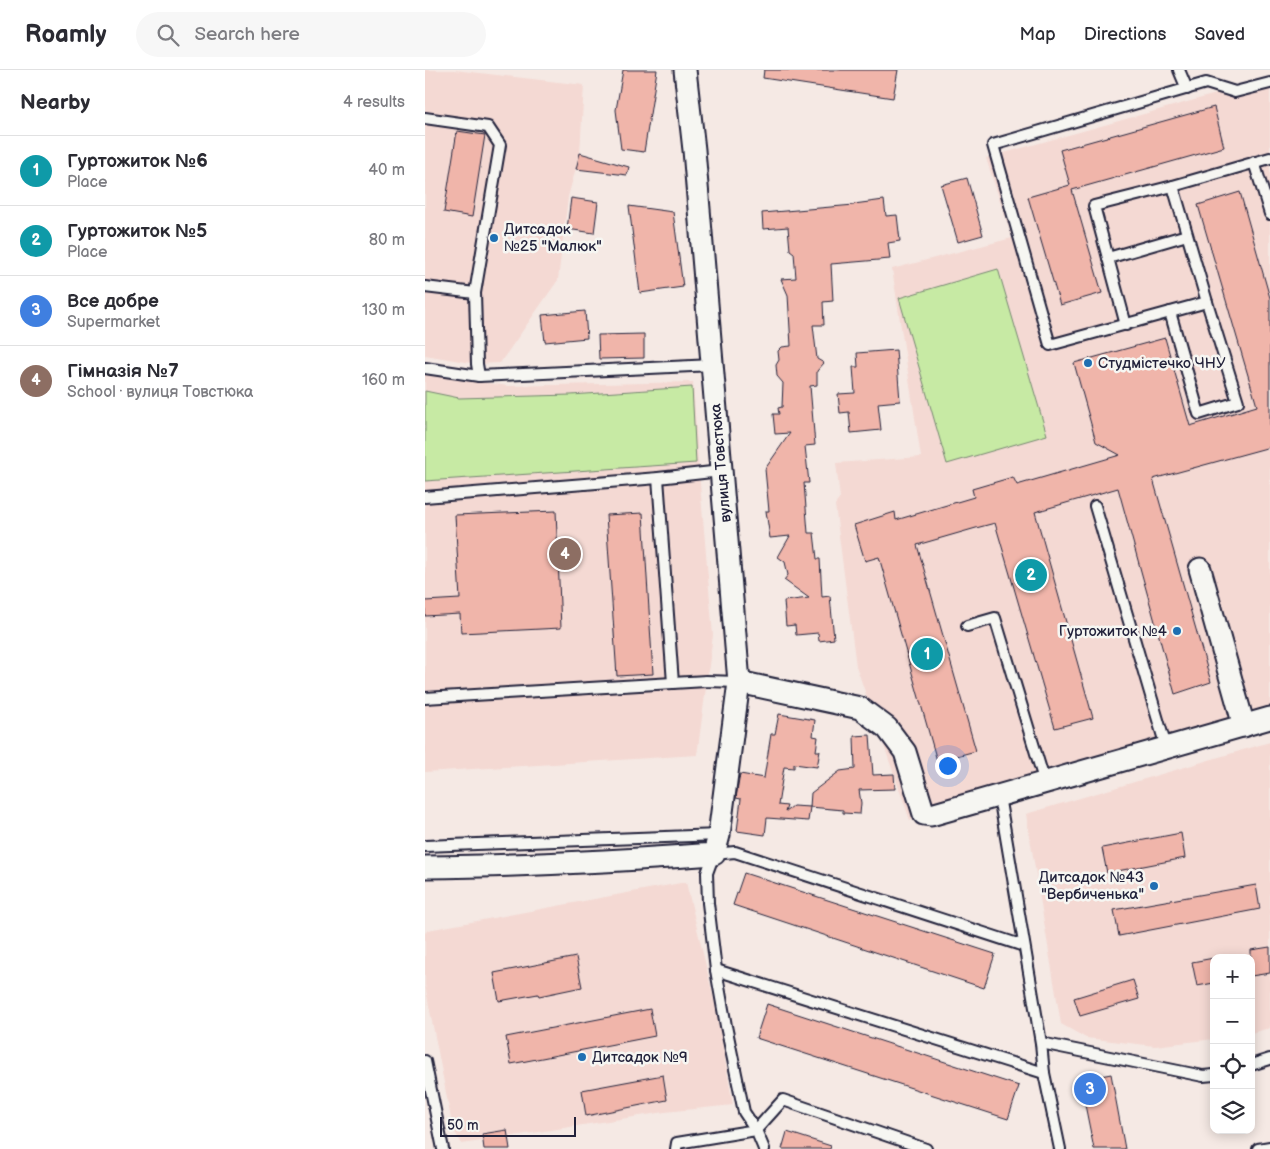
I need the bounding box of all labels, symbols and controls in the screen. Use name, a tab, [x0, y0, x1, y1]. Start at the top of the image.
search box	[136, 12, 486, 57]
text: Roamly	[25, 20, 106, 49]
icon: search	[154, 21, 182, 49]
text: Search here	[194, 23, 300, 46]
text: Map	[1020, 24, 1056, 45]
text: Directions	[1084, 24, 1166, 45]
text: Saved	[1194, 24, 1245, 45]
text: Nearby	[20, 90, 90, 115]
text: 4 results	[343, 93, 405, 112]
text: Гуртожиток №6	[67, 150, 208, 173]
text: 1	[33, 161, 39, 180]
text: 40 m	[368, 161, 405, 180]
text: Place	[67, 173, 108, 192]
text: Гуртожиток №5	[67, 220, 207, 243]
place label: Дитсадок №25 "Малюк"	[504, 220, 602, 256]
text: 2	[31, 231, 41, 250]
text: 80 m	[369, 231, 405, 250]
marker: Дитсадок №25 "Малюк"	[488, 232, 500, 244]
text: Place	[67, 243, 108, 262]
text: Все добре	[67, 290, 159, 313]
text: 3	[31, 301, 41, 320]
text: 130 m	[362, 301, 405, 320]
text: Supermarket	[67, 313, 160, 332]
place label: Студмістечко ЧНУ	[1098, 354, 1226, 373]
marker: Студмістечко ЧНУ	[1082, 357, 1094, 369]
text: Гімназія №7	[67, 360, 179, 383]
text: 4	[31, 371, 41, 390]
text: 160 m	[362, 371, 405, 390]
text: School · вулиця Товстюка	[67, 383, 254, 402]
street label: вулиця Товстюка	[706, 403, 736, 523]
pin: 4	[549, 535, 581, 573]
pin: 2	[1015, 556, 1047, 594]
place label: Гуртожиток №4	[1059, 622, 1167, 641]
marker: Гуртожиток №4	[1171, 625, 1183, 637]
pin: 1	[911, 635, 943, 673]
your location	[935, 753, 961, 779]
place label: Дитсадок №43 "Вербиченька"	[1039, 868, 1144, 904]
marker: Дитсадок №43 "Вербиченька"	[1148, 880, 1160, 892]
map controls	[1210, 954, 1255, 1134]
button: +	[1210, 954, 1255, 999]
button: −	[1210, 999, 1255, 1044]
button: locate	[1210, 1044, 1255, 1089]
place label: Дитсадок №9	[592, 1048, 688, 1067]
marker: Дитсадок №9	[576, 1051, 588, 1063]
pin: 3	[1074, 1070, 1106, 1108]
button: layers	[1210, 1089, 1255, 1134]
scale bar	[440, 1114, 576, 1137]
text: 50 m	[447, 1117, 479, 1134]

